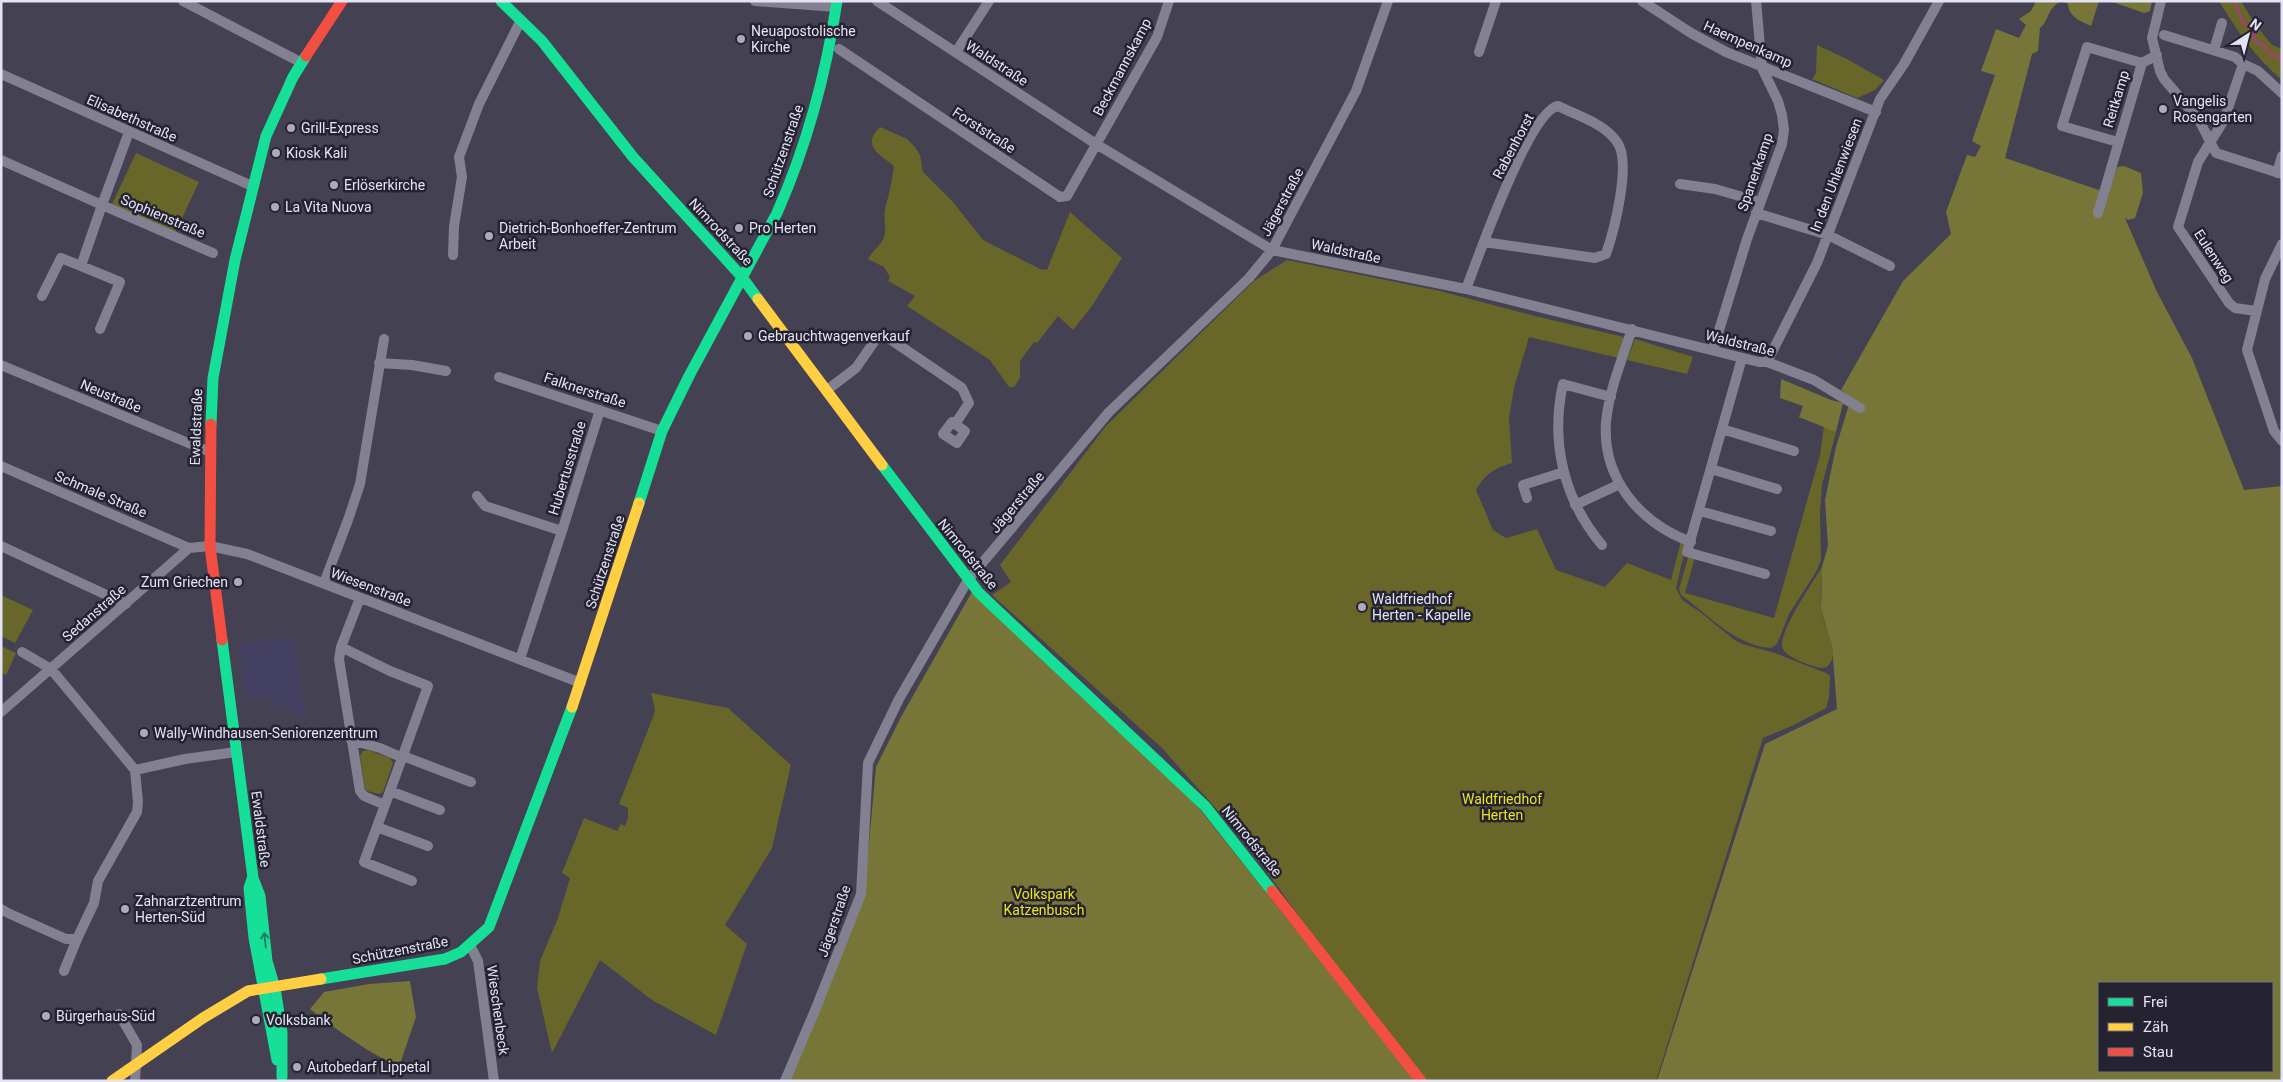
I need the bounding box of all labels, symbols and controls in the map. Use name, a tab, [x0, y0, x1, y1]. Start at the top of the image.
north arrow	[2223, 10, 2273, 60]
street label: Beckmannskamp	[1090, 15, 1154, 118]
text: N	[2247, 15, 2264, 34]
street label: Haempenkamp	[1701, 17, 1795, 71]
place label: Neuapostolische Kirche	[751, 23, 856, 55]
marker: Neuapostolische Kirche	[735, 33, 747, 45]
street label: Waldstraße	[963, 37, 1031, 89]
street label: Reitkamp	[2100, 68, 2132, 129]
street label: Elisabethstraße	[85, 91, 179, 145]
place label: Vangelis Rosengarten	[2173, 93, 2252, 125]
street label: Schützenstraße	[760, 102, 806, 200]
marker: Vangelis Rosengarten	[2157, 103, 2169, 115]
street label: Forststraße	[950, 104, 1018, 156]
street label: Rabenhorst	[1489, 110, 1537, 181]
street label: In den Uhlenwiesen	[1807, 116, 1865, 234]
place label: Grill-Express	[301, 120, 379, 136]
marker: Grill-Express	[285, 122, 297, 134]
street label: Spanenkamp	[1734, 131, 1776, 213]
place label: Kiosk Kali	[286, 145, 347, 161]
marker: Kiosk Kali	[270, 147, 282, 159]
street label: Jägerstraße	[1257, 165, 1307, 239]
place label: Erlöserkirche	[344, 177, 425, 193]
marker: Erlöserkirche	[328, 179, 340, 191]
street label: Sophienstraße	[118, 191, 208, 241]
street label: Nimrodstraße	[686, 195, 756, 269]
place label: La Vita Nuova	[285, 199, 372, 215]
marker: La Vita Nuova	[269, 201, 281, 213]
place label: Dietrich-Bonhoeffer-Zentrum Arbeit	[499, 220, 677, 252]
place label: Pro Herten	[749, 220, 816, 236]
marker: Pro Herten	[733, 222, 745, 234]
street label: Eulenweg	[2191, 227, 2237, 285]
marker: Dietrich-Bonhoeffer-Zentrum Arbeit	[483, 230, 495, 242]
street label: Waldstraße	[1310, 236, 1382, 266]
street label: Waldstraße	[1704, 327, 1776, 359]
place label: Gebrauchtwagenverkauf	[758, 328, 910, 344]
marker: Gebrauchtwagenverkauf	[742, 330, 754, 342]
street label: Falknerstraße	[542, 369, 628, 411]
street label: Neustraße	[78, 376, 144, 416]
street label: Ewaldstraße	[187, 388, 205, 466]
street label: Hubertusstraße	[545, 419, 589, 517]
street label: Schmale Straße	[53, 467, 149, 521]
street label: Jägerstraße	[987, 468, 1047, 536]
street label: Schützenstraße	[582, 513, 628, 611]
street label: Nimrodstraße	[935, 516, 1001, 592]
street label: Wiesenstraße	[328, 564, 414, 610]
place label: Zum Griechen	[141, 574, 228, 590]
marker: Zum Griechen	[232, 576, 244, 588]
street label: Sedanstraße	[59, 581, 129, 645]
place label: Waldfriedhof Herten - Kapelle	[1372, 591, 1471, 623]
marker: Waldfriedhof Herten - Kapelle	[1356, 601, 1368, 613]
place label: Wally-Windhausen-Seniorenzentrum	[154, 725, 378, 741]
marker: Wally-Windhausen-Seniorenzentrum	[138, 727, 150, 739]
street label: Ewaldstraße	[248, 790, 274, 868]
park label: Waldfriedhof Herten	[1462, 791, 1542, 823]
street label: Nimrodstraße	[1219, 803, 1285, 879]
street label: Jägerstraße	[814, 883, 854, 959]
park label: Volkspark Katzenbusch	[1004, 886, 1084, 918]
place label: Zahnarztzentrum Herten-Süd	[135, 893, 242, 925]
marker: Zahnarztzentrum Herten-Süd	[119, 903, 131, 915]
one-way arrow	[260, 933, 270, 949]
street label: Schützenstraße	[351, 933, 449, 967]
street label: Wieschenbeck	[484, 964, 512, 1057]
legend	[2098, 982, 2273, 1072]
text: Frei	[2143, 993, 2168, 1011]
place label: Bürgerhaus-Süd	[56, 1008, 155, 1024]
marker: Bürgerhaus-Süd	[40, 1010, 52, 1022]
place label: Volksbank	[266, 1012, 332, 1028]
marker: Volksbank	[250, 1014, 262, 1026]
text: Zäh	[2143, 1018, 2168, 1036]
text: Stau	[2143, 1043, 2173, 1061]
place label: Autobedarf Lippetal	[307, 1059, 430, 1075]
marker: Autobedarf Lippetal	[291, 1061, 303, 1073]

